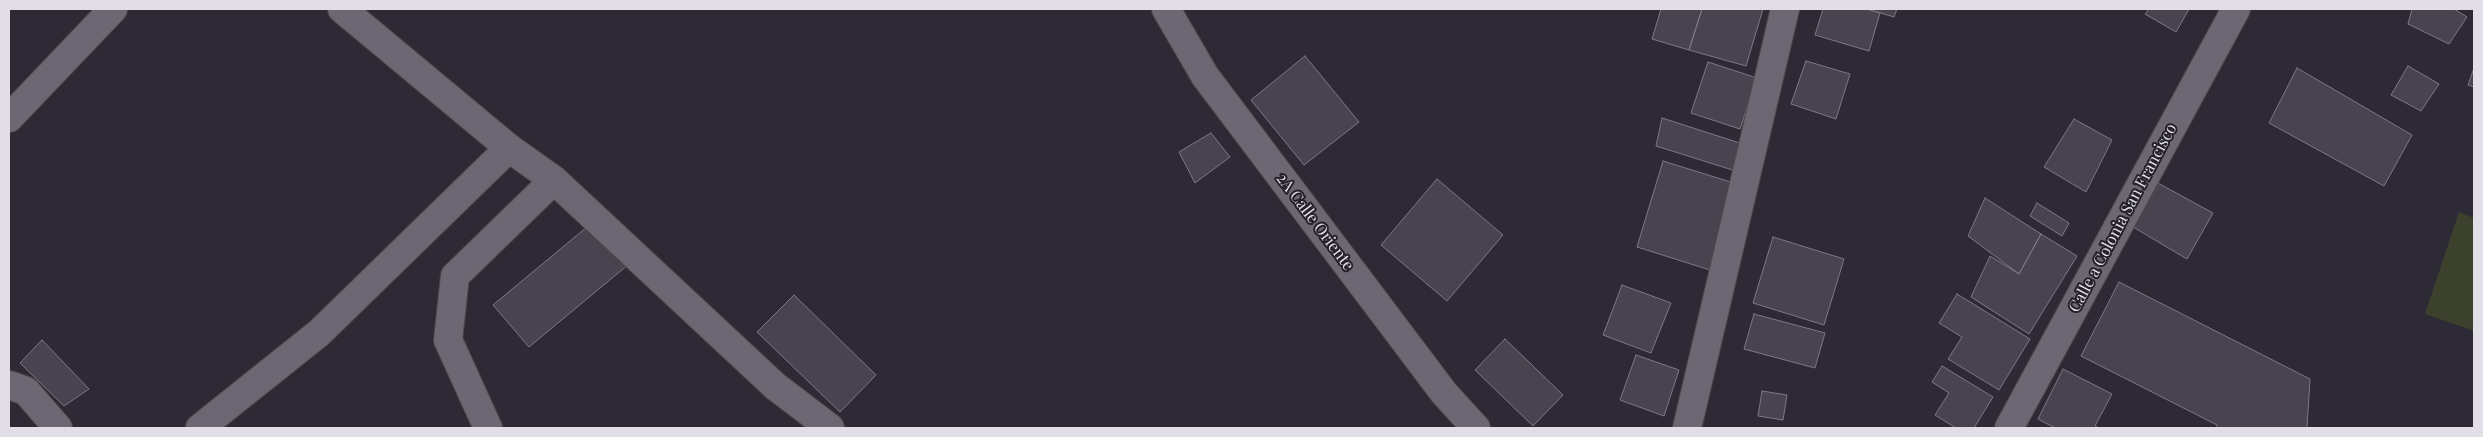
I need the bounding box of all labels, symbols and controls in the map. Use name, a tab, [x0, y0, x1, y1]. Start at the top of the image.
street label: Calle a Colonia San Francisco	[2065, 120, 2181, 316]
street label: 2A Calle Oriente	[1272, 170, 1358, 274]

